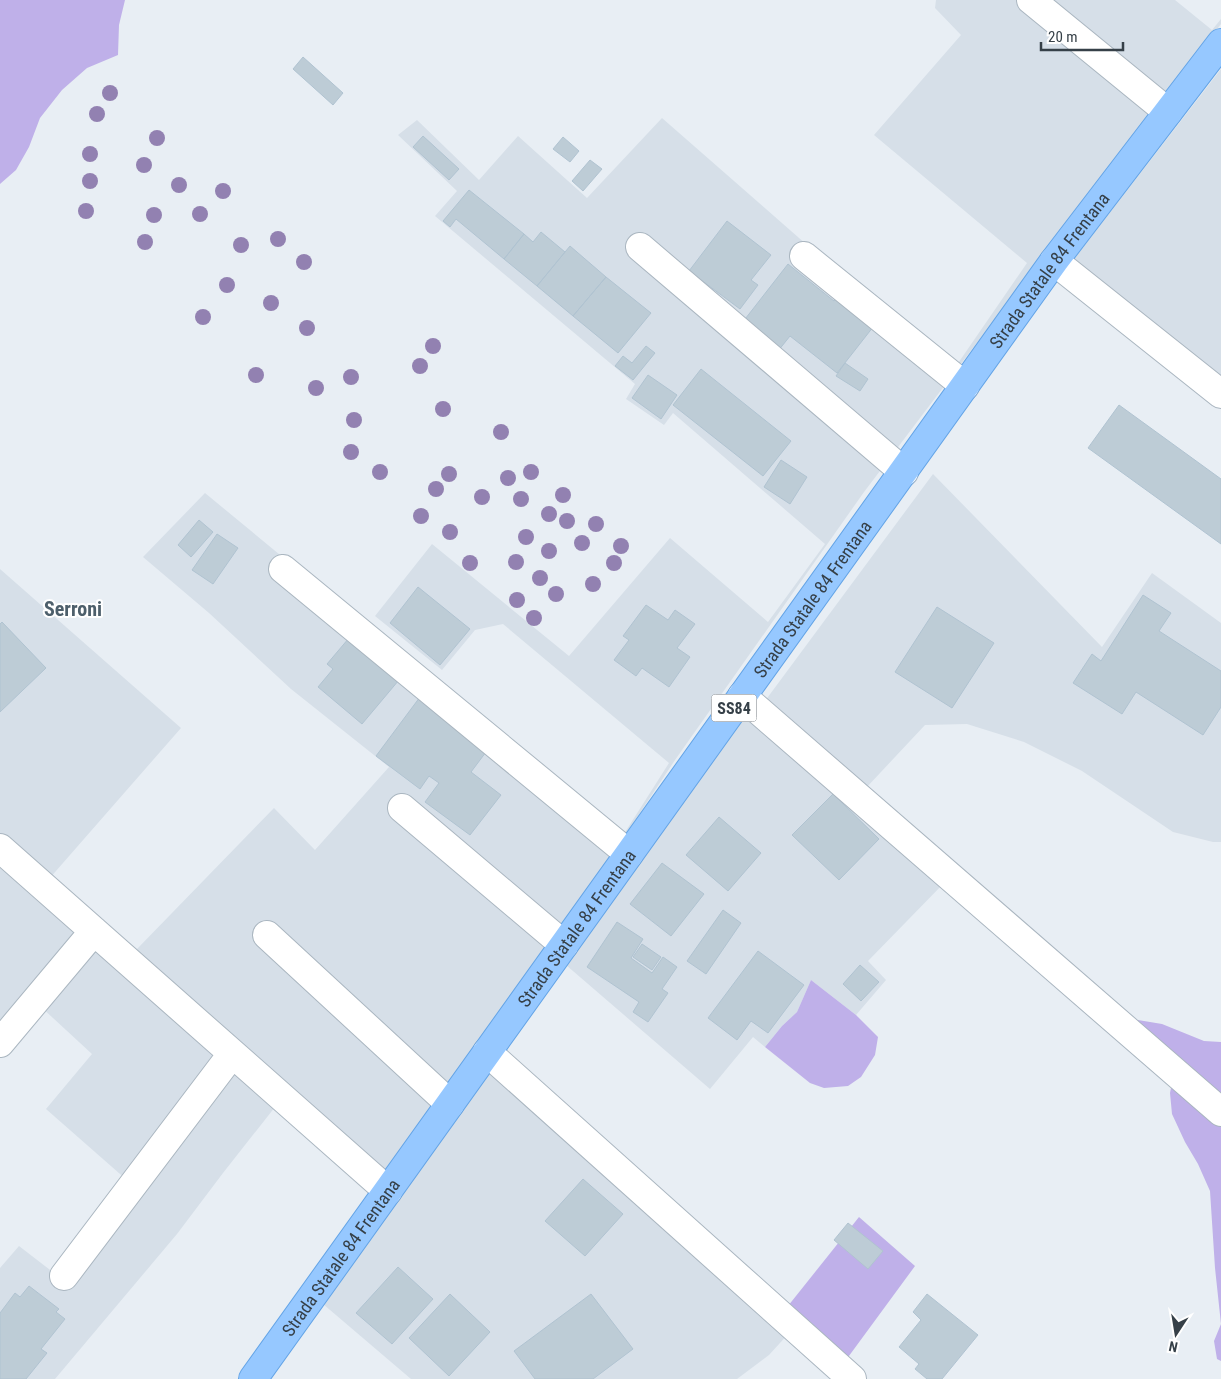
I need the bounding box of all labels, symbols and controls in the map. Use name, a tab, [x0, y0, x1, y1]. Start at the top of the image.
scale bar	[1041, 20, 1124, 52]
text: 20 m	[1048, 28, 1078, 46]
street label: Strada Statale 84 Frentana	[985, 188, 1113, 352]
street label: Strada Statale 84 Frentana	[749, 516, 875, 681]
district label: Serroni	[44, 597, 102, 621]
road number: SS84	[712, 694, 756, 721]
street label: Strada Statale 84 Frentana	[513, 845, 640, 1010]
street label: Strada Statale 84 Frentana	[277, 1174, 404, 1340]
north arrow	[1151, 1309, 1201, 1359]
text: N	[1167, 1338, 1179, 1355]

